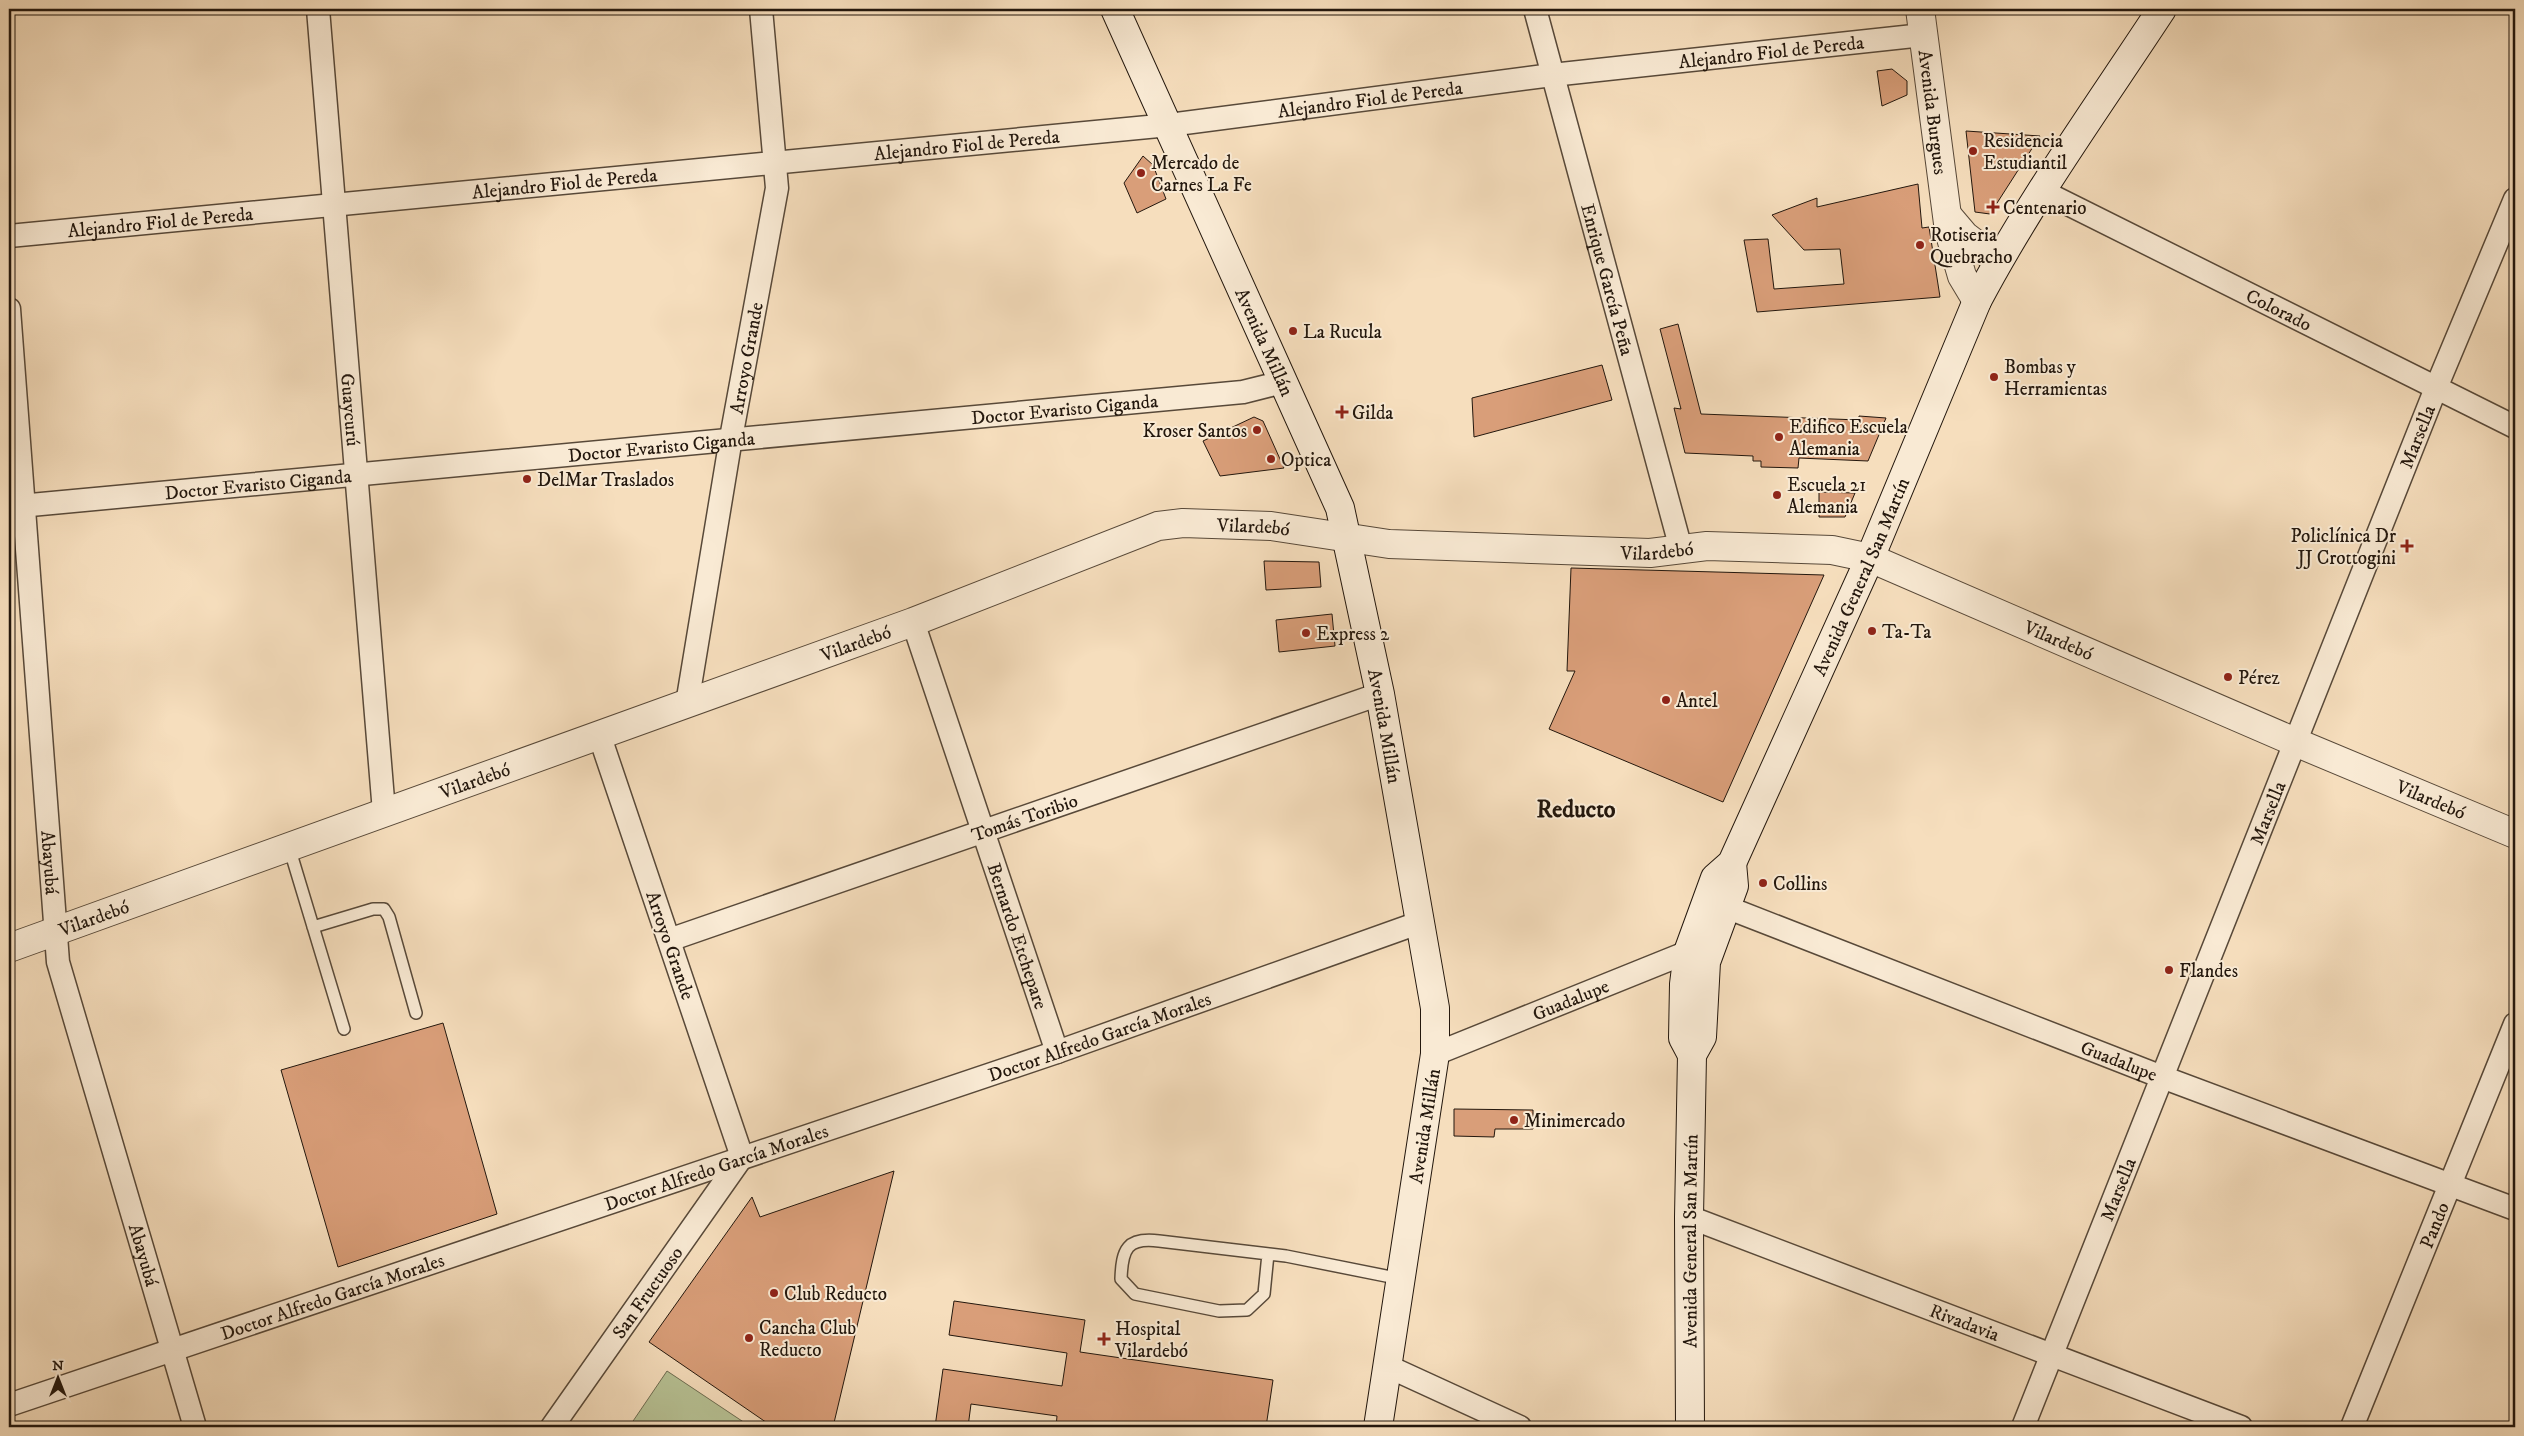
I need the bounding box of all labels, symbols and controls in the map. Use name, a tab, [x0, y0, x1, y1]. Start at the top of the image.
street label: Alejandro Fiol de Pereda	[1678, 31, 1865, 74]
street label: Avenida Burgues	[1912, 49, 1952, 176]
street label: Alejandro Fiol de Pereda	[1276, 77, 1464, 124]
street label: Alejandro Fiol de Pereda	[873, 126, 1061, 166]
place label: Residencia Estudiantil	[1983, 130, 2067, 175]
marker: Residencia Estudiantil	[1967, 145, 1979, 157]
place label: Mercado de Carnes La Fe	[1151, 152, 1252, 197]
street label: Alejandro Fiol de Pereda	[471, 164, 658, 205]
marker: Mercado de Carnes La Fe	[1135, 167, 1147, 179]
place label: Centenario	[2003, 197, 2087, 220]
street label: Enrique García Peña	[1575, 201, 1638, 358]
marker: Centenario	[1987, 201, 1999, 213]
street label: Alejandro Fiol de Pereda	[67, 203, 254, 243]
place label: Rotiseria Quebracho	[1930, 224, 2012, 269]
marker: Rotiseria Quebracho	[1914, 239, 1926, 251]
street label: Avenida Millán	[1229, 285, 1298, 400]
street label: Colorado	[2242, 285, 2315, 337]
street label: Arroyo Grande	[726, 300, 769, 416]
place label: La Rucula	[1303, 321, 1382, 344]
marker: La Rucula	[1287, 325, 1299, 337]
place label: Bombas y Herramientas	[2004, 356, 2107, 401]
marker: Bombas y Herramientas	[1988, 371, 2000, 383]
street label: Guaycurú	[335, 372, 364, 447]
street label: Doctor Evaristo Ciganda	[970, 390, 1159, 430]
place label: Gilda	[1352, 402, 1393, 425]
street label: Marsella	[2395, 402, 2441, 472]
marker: Gilda	[1336, 406, 1348, 418]
place label: Edifico Escuela Alemania	[1789, 416, 1908, 461]
place label: Kroser Santos	[1142, 420, 1247, 443]
marker: Kroser Santos	[1251, 424, 1263, 436]
street label: Doctor Evaristo Ciganda	[567, 428, 756, 468]
marker: Edifico Escuela Alemania	[1773, 431, 1785, 443]
place label: Optica	[1281, 449, 1331, 472]
marker: Optica	[1265, 453, 1277, 465]
street label: Doctor Evaristo Ciganda	[164, 465, 353, 505]
place label: DelMar Traslados	[537, 469, 674, 492]
marker: DelMar Traslados	[521, 473, 533, 485]
place label: Escuela 21 Alemania	[1787, 474, 1866, 519]
street label: Avenida General San Martín	[1808, 475, 1915, 680]
marker: Escuela 21 Alemania	[1771, 489, 1783, 501]
street label: Vilardebó	[1216, 514, 1291, 542]
place label: Policlínica Dr JJ Crottogini	[2290, 525, 2396, 570]
street label: Vilardebó	[1619, 538, 1695, 566]
marker: Policlínica Dr JJ Crottogini	[2400, 539, 2414, 553]
street label: Vilardebó	[2019, 616, 2096, 666]
street label: Vilardebó	[817, 621, 894, 668]
place label: Ta-Ta	[1882, 621, 1931, 644]
place label: Express 2	[1316, 623, 1390, 646]
marker: Ta-Ta	[1866, 625, 1878, 637]
marker: Express 2	[1300, 627, 1312, 639]
street label: Avenida Millán	[1362, 667, 1405, 785]
place label: Pérez	[2238, 667, 2280, 690]
marker: Pérez	[2222, 671, 2234, 683]
place label: Antel	[1676, 690, 1718, 713]
marker: Antel	[1660, 694, 1672, 706]
street label: Vilardebó	[436, 758, 513, 805]
street label: Vilardebó	[2392, 775, 2469, 825]
street label: Marsella	[2246, 778, 2291, 848]
street label: Tomás Toribio	[969, 789, 1081, 847]
district label: Reducto	[1536, 795, 1616, 825]
street label: Abayubá	[35, 830, 63, 895]
street label: Bernardo Etchepare	[982, 860, 1052, 1013]
place label: Collins	[1773, 873, 1827, 896]
marker: Collins	[1757, 877, 1769, 889]
street label: Arroyo Grande	[640, 888, 699, 1003]
street label: Vilardebó	[55, 896, 132, 942]
place label: Flandes	[2179, 960, 2238, 983]
marker: Flandes	[2163, 964, 2175, 976]
street label: Guadalupe	[1529, 975, 1613, 1026]
street label: Doctor Alfredo García Morales	[985, 988, 1214, 1087]
street label: Guadalupe	[2077, 1036, 2160, 1087]
street label: Avenida Millán	[1405, 1067, 1446, 1185]
place label: Minimercado	[1524, 1110, 1625, 1133]
marker: Minimercado	[1508, 1114, 1520, 1126]
street label: Doctor Alfredo García Morales	[602, 1120, 831, 1217]
street label: Avenida General San Martín	[1679, 1134, 1704, 1348]
street label: Marsella	[2096, 1155, 2142, 1225]
street label: Pando	[2416, 1199, 2455, 1252]
street label: Abayubá	[123, 1221, 163, 1289]
street label: San Fructuoso	[608, 1242, 688, 1343]
street label: Doctor Alfredo García Morales	[218, 1249, 448, 1346]
place label: Club Reducto	[784, 1283, 887, 1306]
marker: Club Reducto	[768, 1287, 780, 1299]
street label: Rivadavia	[1926, 1300, 2002, 1347]
place label: Cancha Club Reducto	[759, 1317, 856, 1362]
place label: Hospital Vilardebó	[1114, 1318, 1188, 1363]
marker: Cancha Club Reducto	[743, 1332, 755, 1344]
marker: Hospital Vilardebó	[1097, 1332, 1111, 1346]
north arrow	[32, 1354, 82, 1404]
text: N	[52, 1357, 64, 1375]

